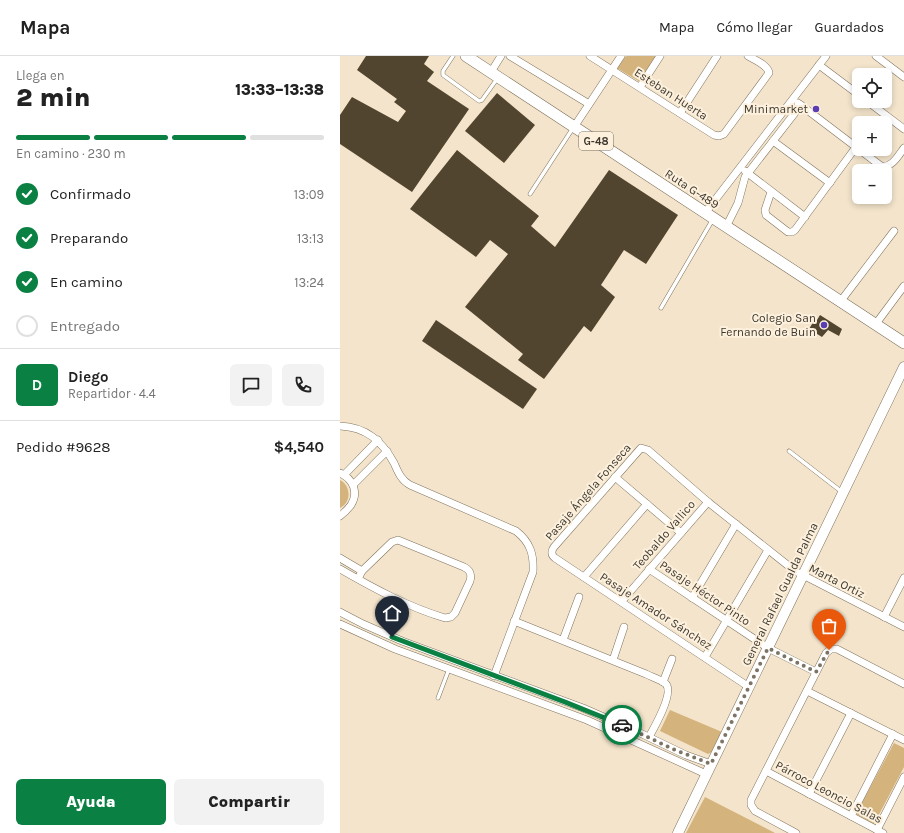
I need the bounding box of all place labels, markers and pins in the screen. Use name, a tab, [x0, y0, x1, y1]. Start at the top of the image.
place label: Minimarket	[744, 102, 808, 116]
marker: Minimarket	[811, 104, 821, 114]
place label: Colegio San Fernando de Buin	[720, 311, 816, 339]
marker: Colegio San Fernando de Buin	[819, 320, 829, 330]
pin	[375, 596, 409, 637]
pin	[812, 609, 846, 650]

